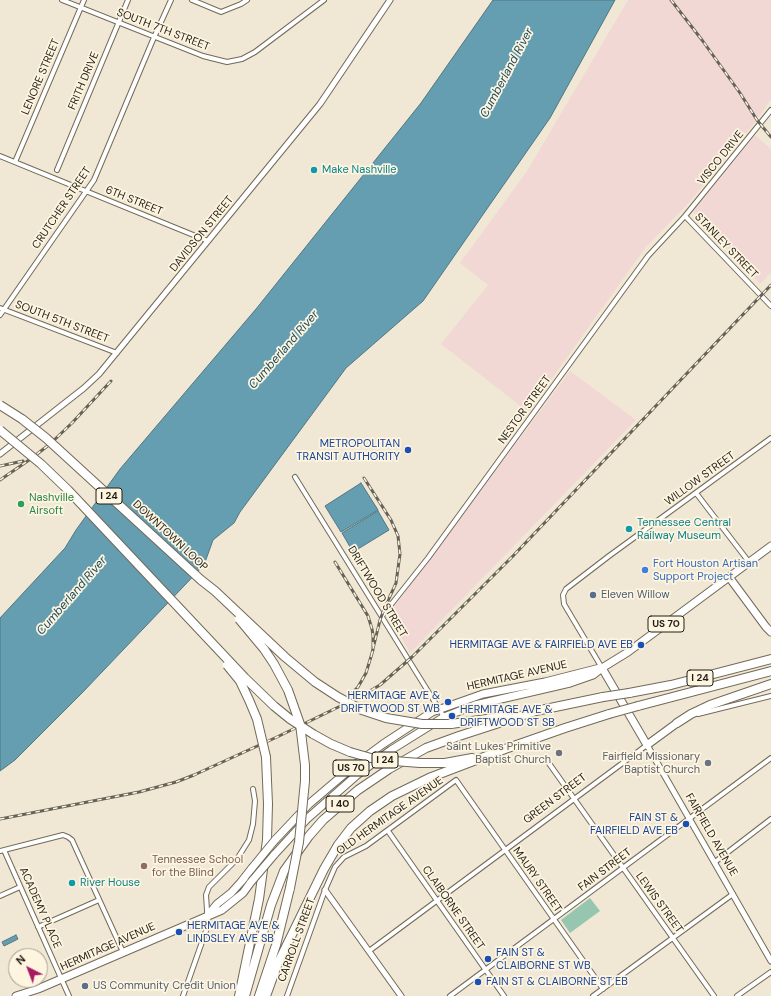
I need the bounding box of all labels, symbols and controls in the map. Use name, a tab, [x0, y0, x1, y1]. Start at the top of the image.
street label: SOUTH 7TH STREET	[115, 6, 211, 54]
water label: Cumberland River	[477, 26, 537, 120]
street label: LENORE STREET	[19, 37, 63, 117]
street label: FRITH DRIVE	[66, 50, 102, 112]
street label: VISCO DRIVE	[695, 128, 747, 188]
place label: Make Nashville	[322, 163, 396, 177]
street label: CRUTCHER STREET	[30, 165, 94, 251]
marker: Make Nashville	[309, 165, 319, 175]
street label: 6TH STREET	[103, 184, 165, 218]
street label: DAVIDSON STREET	[167, 193, 237, 275]
street label: STANLEY STREET	[692, 211, 760, 281]
street label: SOUTH 5TH STREET	[13, 298, 111, 346]
water label: Cumberland River	[246, 308, 322, 392]
street label: NESTOR STREET	[496, 373, 554, 447]
place label: METROPOLITAN TRANSIT AUTHORITY	[296, 437, 400, 463]
marker: METROPOLITAN TRANSIT AUTHORITY	[403, 445, 413, 455]
street label: WILLOW STREET	[662, 449, 738, 509]
road number: I 24	[96, 488, 122, 504]
place label: Nashville Airsoft	[29, 491, 74, 517]
street label: DOWNTOWN LOOP	[130, 498, 210, 574]
marker: Nashville Airsoft	[16, 499, 26, 509]
place label: Tennessee Central Railway Museum	[637, 516, 731, 542]
marker: Tennessee Central Railway Museum	[624, 524, 634, 534]
street label: DRIFTWOOD STREET	[345, 544, 409, 640]
water label: Cumberland River	[34, 554, 110, 638]
place label: Fort Houston Artisan Support Project	[653, 557, 758, 583]
marker: Fort Houston Artisan Support Project	[640, 565, 650, 575]
place label: Eleven Willow	[601, 588, 670, 602]
marker: Eleven Willow	[588, 590, 598, 600]
road number: US 70	[648, 616, 684, 632]
place label: HERMITAGE AVE & FAIRFIELD AVE EB	[449, 638, 633, 652]
marker: HERMITAGE AVE & FAIRFIELD AVE EB	[636, 640, 646, 650]
street label: HERMITAGE AVENUE	[466, 658, 568, 694]
road number: I 24	[687, 670, 713, 686]
place label: HERMITAGE AVE & DRIFTWOOD ST WB	[341, 689, 440, 715]
marker: HERMITAGE AVE & DRIFTWOOD ST WB	[443, 697, 453, 707]
place label: HERMITAGE AVE & DRIFTWOOD ST SB	[460, 703, 555, 729]
marker: HERMITAGE AVE & DRIFTWOOD ST SB	[447, 711, 457, 721]
place label: Saint Lukes Primitive Baptist Church	[446, 740, 551, 766]
marker: Saint Lukes Primitive Baptist Church	[554, 748, 564, 758]
place label: Fairfield Missionary Baptist Church	[602, 750, 700, 776]
road number: I 24	[372, 752, 398, 768]
marker: Fairfield Missionary Baptist Church	[703, 758, 713, 768]
road number: US 70	[333, 760, 369, 776]
street label: GREEN STREET	[521, 771, 589, 827]
street label: OLD HERMITAGE AVENUE	[334, 774, 446, 858]
street label: FAIRFIELD AVENUE	[682, 791, 740, 879]
road number: I 40	[326, 796, 354, 812]
place label: FAIN ST & FAIRFIELD AVE EB	[590, 811, 678, 837]
marker: FAIN ST & FAIRFIELD AVE EB	[681, 819, 691, 829]
street label: MAURY STREET	[510, 845, 564, 915]
street label: FAIN STREET	[576, 846, 634, 894]
place label: Tennessee School for the Blind	[152, 853, 243, 879]
marker: Tennessee School for the Blind	[139, 861, 149, 871]
street label: CLAIBORNE STREET	[419, 863, 487, 953]
street label: ACADEMY PLACE	[16, 865, 64, 951]
street label: LEWIS STREET	[632, 870, 686, 936]
place label: River House	[80, 876, 140, 890]
marker: River House	[67, 878, 77, 888]
street label: CARROLL STREET	[276, 896, 318, 984]
place label: HERMITAGE AVE & LINDSLEY AVE SB	[187, 919, 280, 945]
street label: HERMITAGE AVENUE	[58, 920, 158, 974]
marker: HERMITAGE AVE & LINDSLEY AVE SB	[174, 927, 184, 937]
place label: FAIN ST & CLAIBORNE ST WB	[496, 946, 591, 972]
north arrow	[8, 948, 48, 988]
text: N	[13, 952, 28, 968]
marker: FAIN ST & CLAIBORNE ST WB	[483, 954, 493, 964]
place label: FAIN ST & CLAIBORNE ST EB	[486, 975, 628, 989]
marker: FAIN ST & CLAIBORNE ST EB	[473, 977, 483, 987]
place label: US Community Credit Union	[93, 979, 236, 993]
marker: US Community Credit Union	[80, 981, 90, 991]

